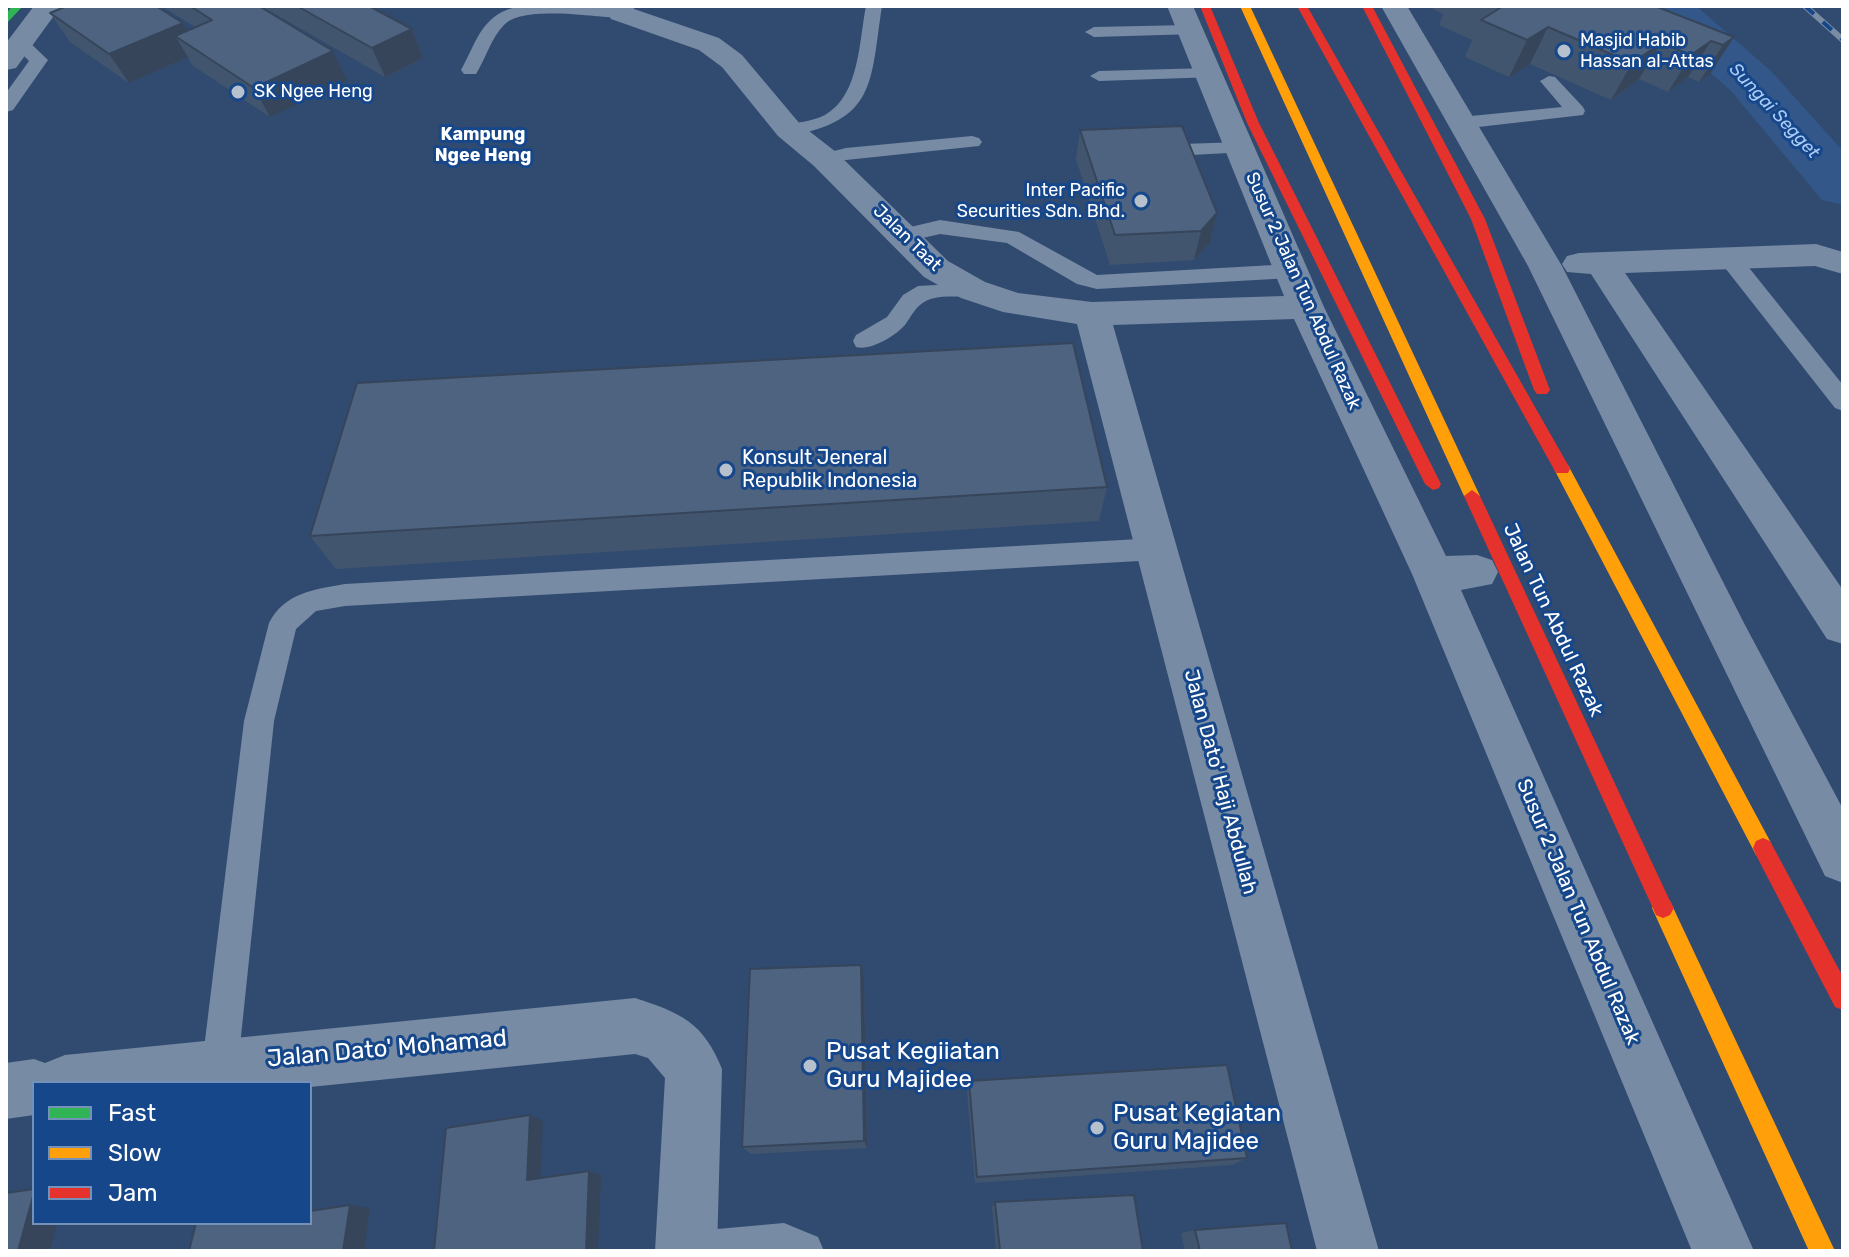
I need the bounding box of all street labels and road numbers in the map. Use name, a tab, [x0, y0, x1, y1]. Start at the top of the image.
street label: Susur 2 Jalan Tun Abdul Razak	[1241, 169, 1365, 413]
street label: Jalan Taat	[868, 200, 946, 276]
street label: Jalan Tun Abdul Razak	[1498, 520, 1608, 720]
street label: Jalan Dato' Haji Abdullah	[1178, 667, 1262, 897]
street label: Susur 2 Jalan Tun Abdul Razak	[1511, 776, 1645, 1048]
street label: Jalan Dato' Mohamad	[266, 1024, 508, 1074]

